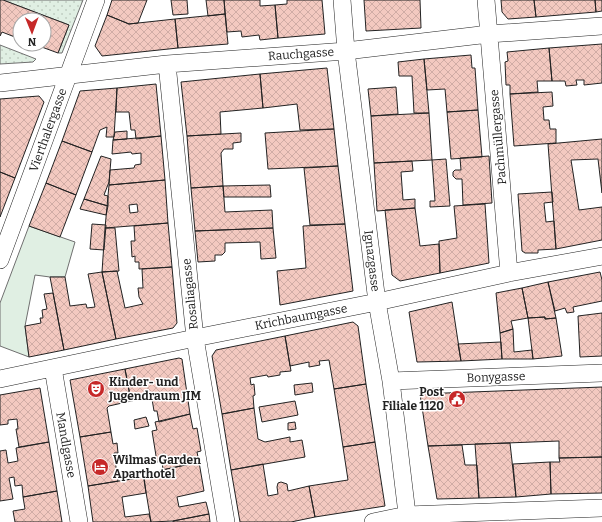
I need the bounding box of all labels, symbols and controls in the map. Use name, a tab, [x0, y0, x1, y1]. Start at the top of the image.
north arrow	[12, 12, 52, 52]
text: N	[27, 35, 37, 48]
street label: Rauchgasse	[267, 45, 335, 63]
street label: Vierthalergasse	[26, 86, 70, 174]
street label: Pachmüllergasse	[487, 89, 509, 185]
street label: Ignazgasse	[361, 230, 383, 292]
street label: Rosaliagasse	[179, 258, 201, 330]
street label: Krichbaumgasse	[254, 301, 348, 333]
street label: Bonygasse	[466, 369, 526, 385]
place label: Kinder- und Jugendraum JIM	[108, 375, 201, 403]
theatre icon: Kinder- und Jugendraum JIM	[86, 379, 106, 399]
place label: Post Filiale 1120	[382, 385, 444, 413]
public building icon: Post Filiale 1120	[447, 389, 467, 409]
street label: Mandlgasse	[53, 411, 79, 479]
place label: Wilmas Garden Aparthotel	[113, 453, 201, 481]
hotel icon: Wilmas Garden Aparthotel	[90, 457, 110, 477]

